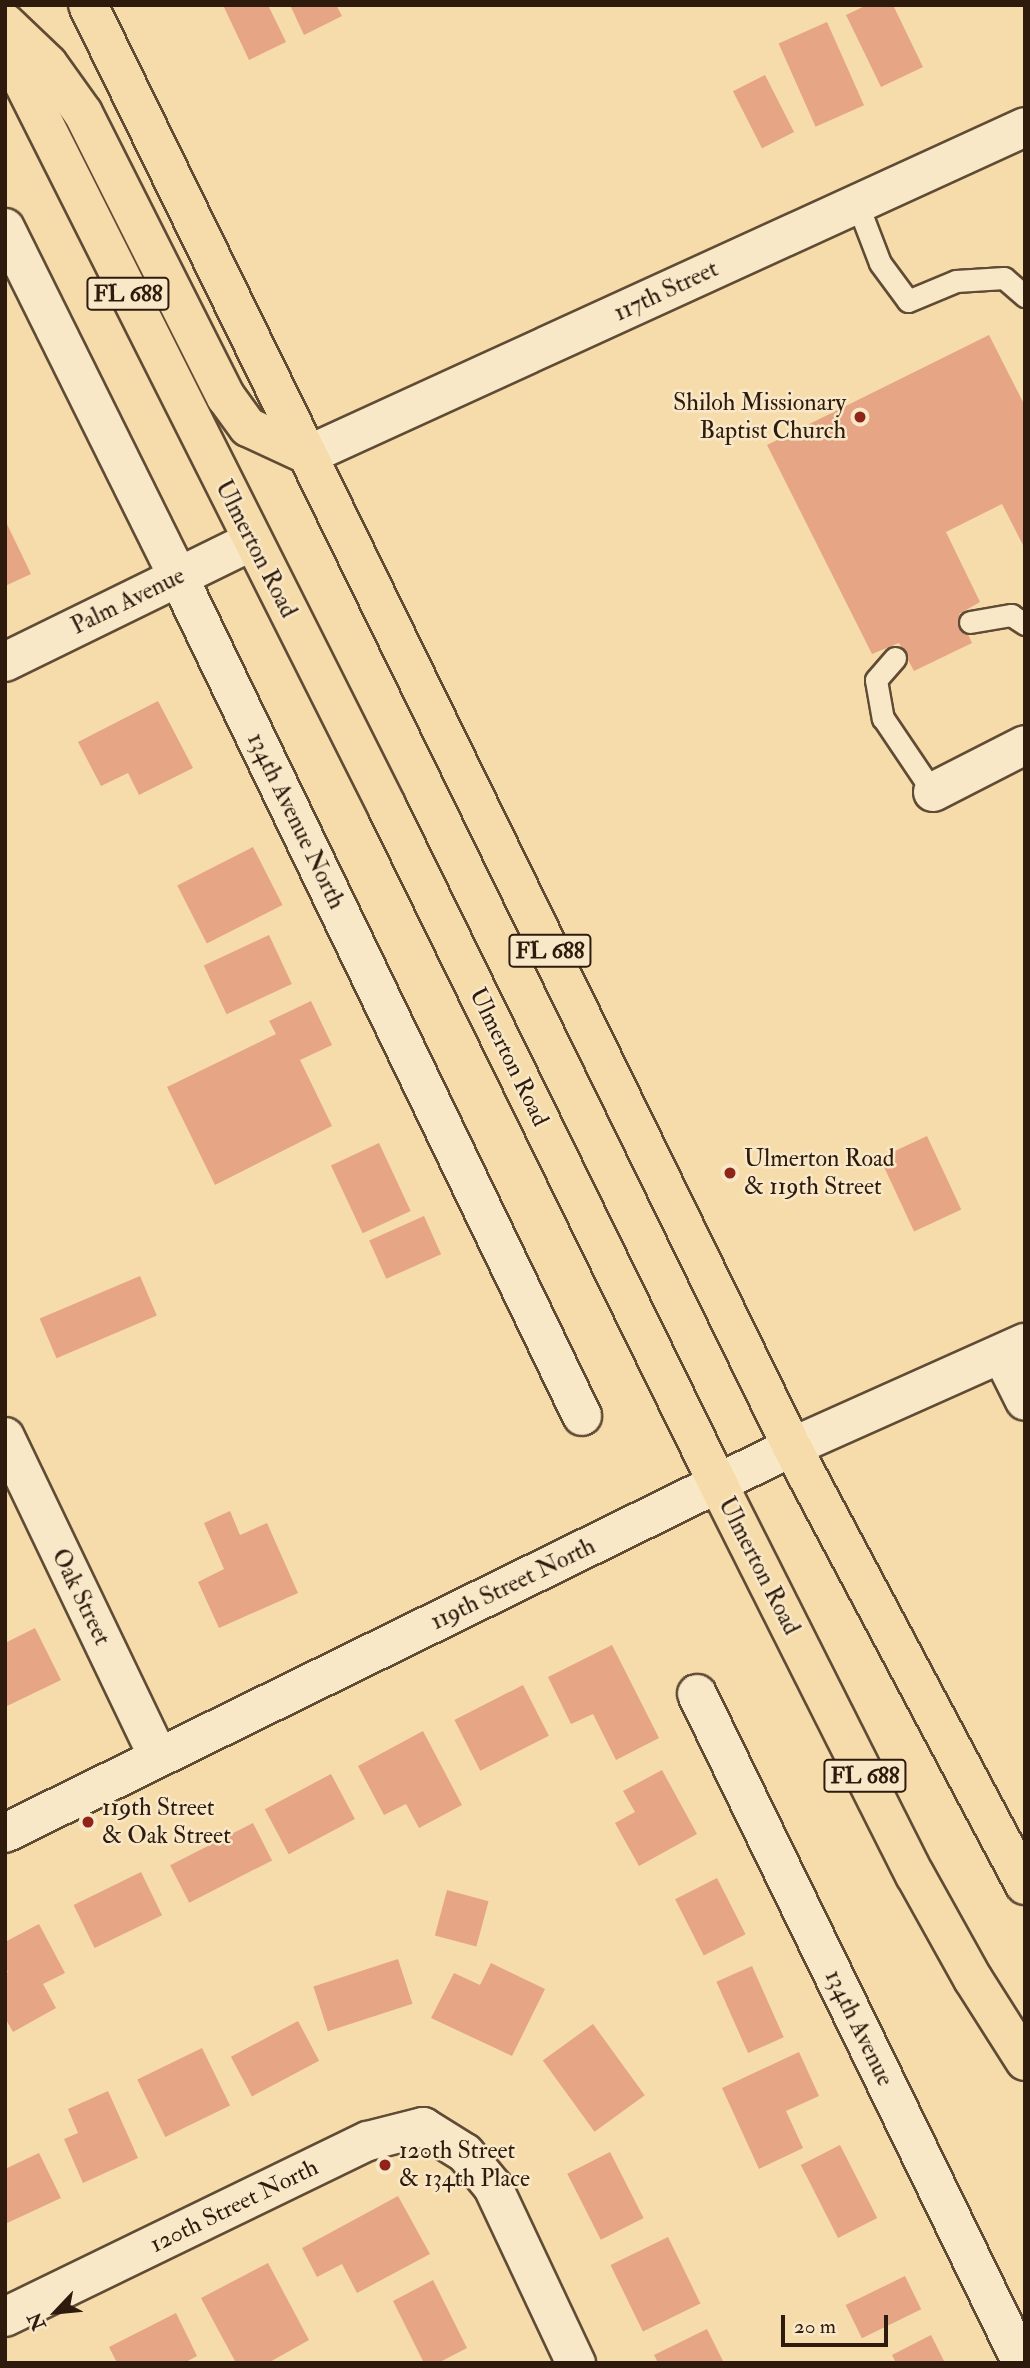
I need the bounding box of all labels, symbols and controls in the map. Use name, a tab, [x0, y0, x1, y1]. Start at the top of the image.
street label: 117th Street	[609, 254, 723, 328]
road number: FL 688	[86, 274, 170, 314]
place label: Shiloh Missionary Baptist Church	[673, 389, 846, 445]
marker: Shiloh Missionary Baptist Church	[852, 409, 868, 425]
street label: Ulmerton Road	[209, 475, 303, 623]
street label: Palm Avenue	[67, 561, 189, 641]
street label: 134th Avenue North	[241, 728, 351, 914]
road number: FL 688	[508, 932, 592, 970]
street label: Ulmerton Road	[463, 983, 555, 1131]
place label: Ulmerton Road & 119th Street	[744, 1145, 895, 1201]
marker: Ulmerton Road & 119th Street	[722, 1165, 738, 1181]
street label: Ulmerton Road	[712, 1492, 806, 1640]
street label: 119th Street North	[426, 1532, 600, 1636]
street label: Oak Street	[45, 1544, 117, 1650]
road number: FL 688	[823, 1756, 907, 1796]
place label: 119th Street & Oak Street	[102, 1794, 231, 1850]
marker: 119th Street & Oak Street	[80, 1814, 96, 1830]
street label: 134th Avenue	[819, 1965, 899, 2091]
place label: 120th Street & 134th Place	[399, 2137, 530, 2193]
street label: 120th Street North	[145, 2153, 323, 2259]
marker: 120th Street & 134th Place	[377, 2157, 393, 2173]
north arrow	[21, 2277, 91, 2347]
scale bar	[785, 2302, 892, 2346]
text: N	[23, 2308, 52, 2334]
text: 20 m	[794, 2313, 836, 2340]

